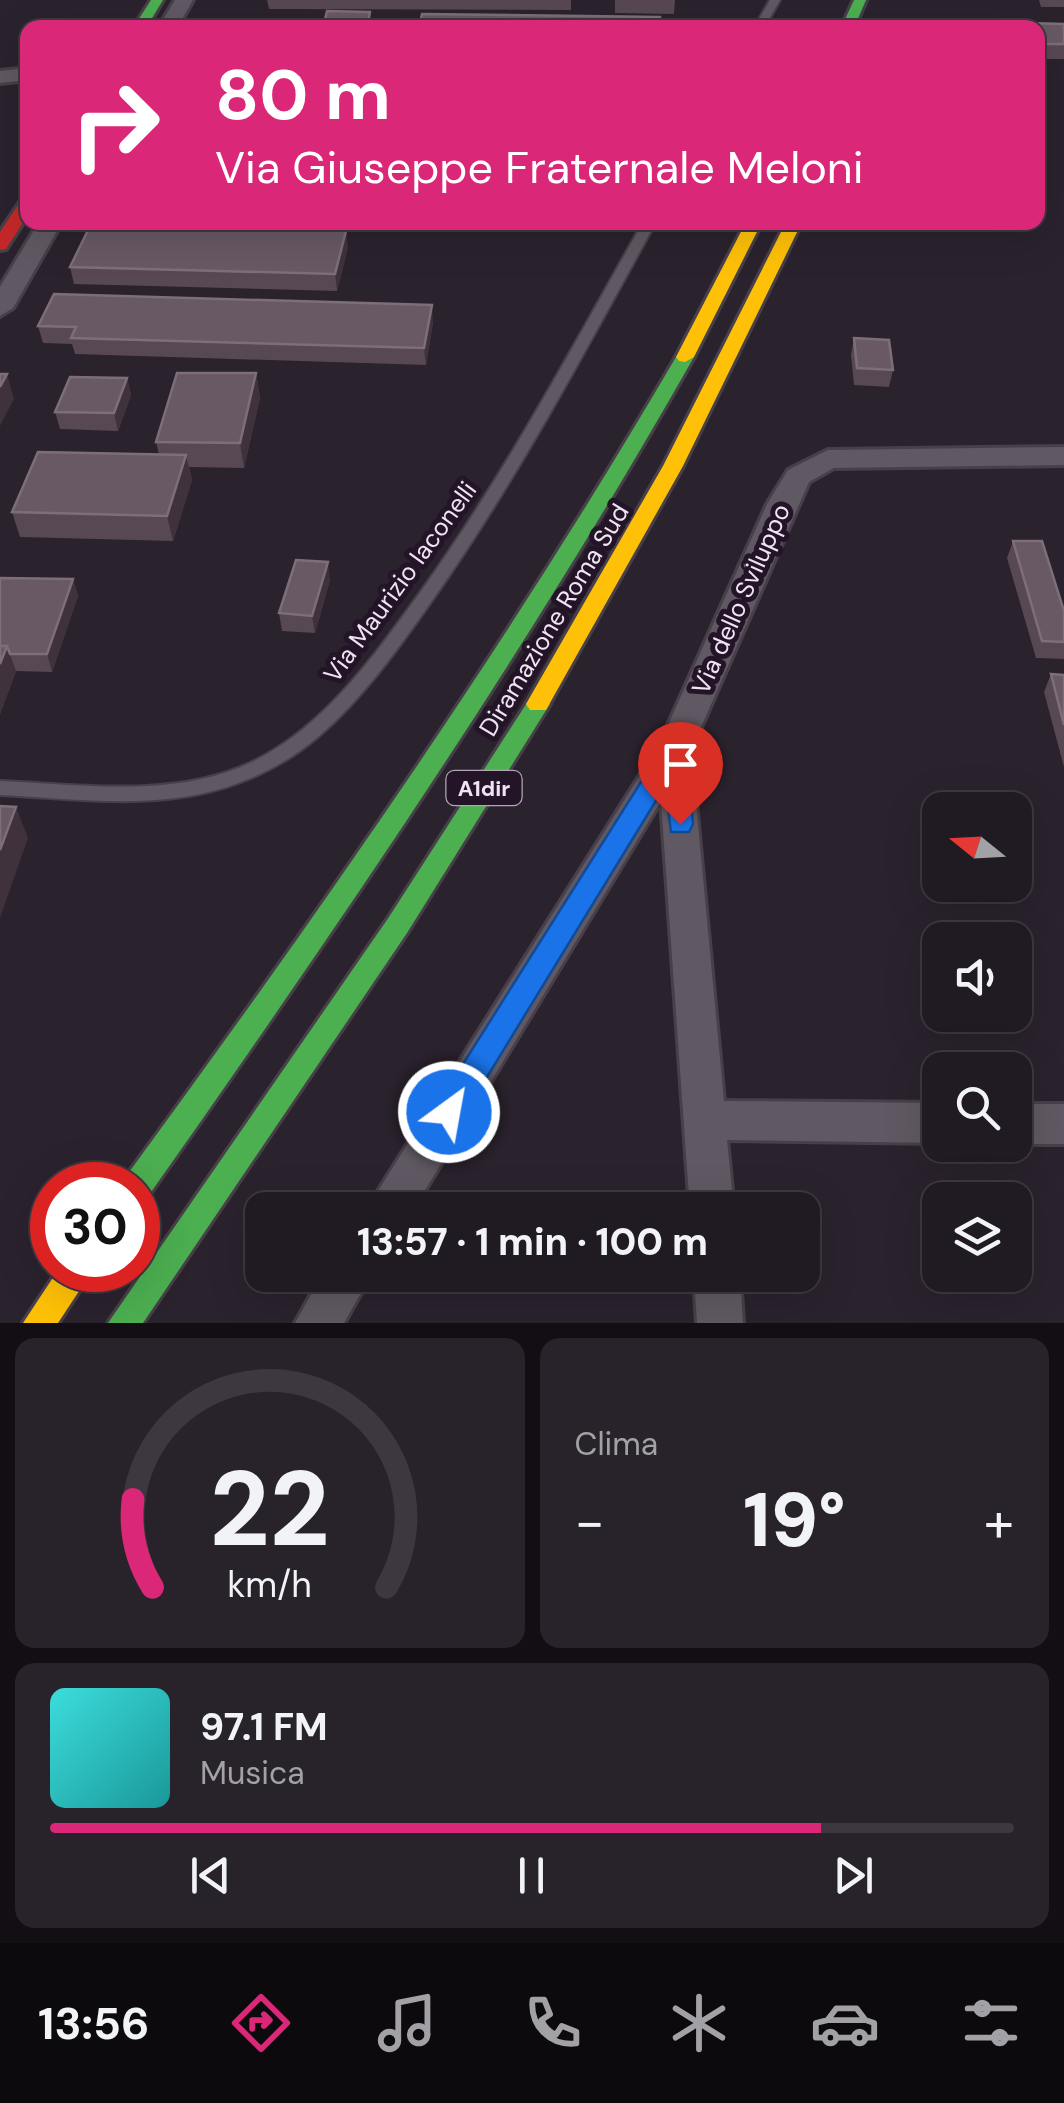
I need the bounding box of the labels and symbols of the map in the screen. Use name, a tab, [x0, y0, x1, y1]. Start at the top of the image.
street label: Via Maurizio Iaconelli	[316, 475, 484, 689]
street label: Diramazione Roma Sud	[472, 498, 636, 742]
street label: Via dello Sviluppo	[684, 499, 798, 699]
pin	[638, 722, 723, 825]
road number: A1dir	[446, 771, 522, 805]
north arrow	[922, 792, 1032, 902]
position arrow	[397, 1060, 501, 1164]
speed limit sign: 30	[30, 1162, 160, 1292]

